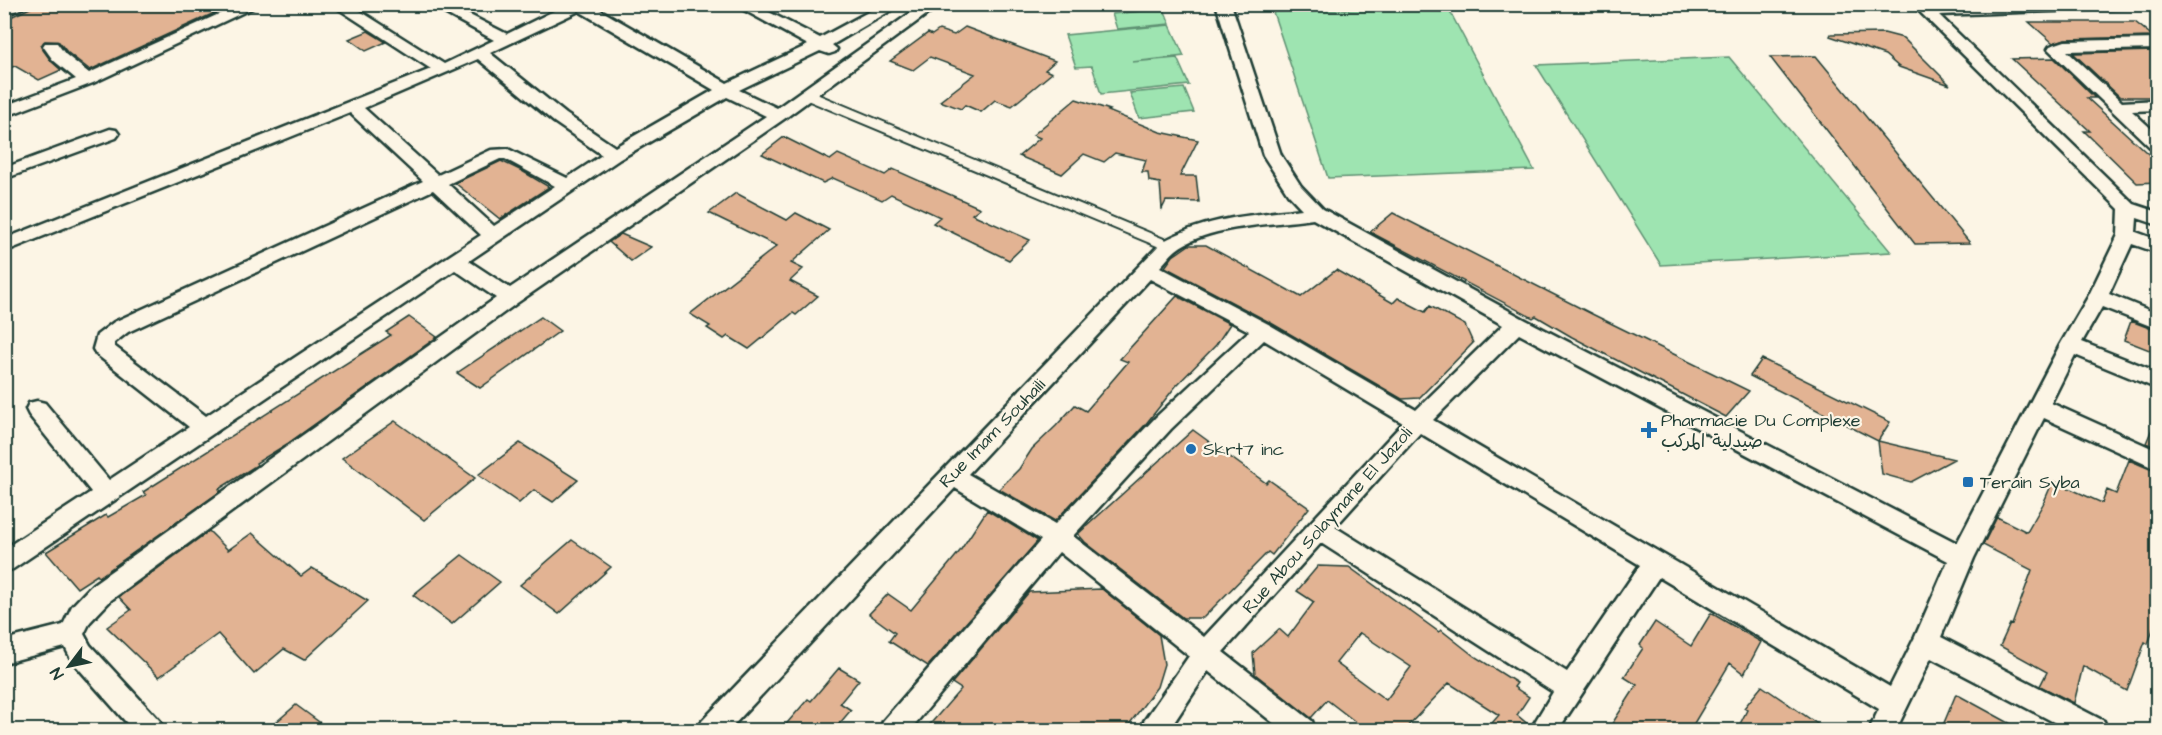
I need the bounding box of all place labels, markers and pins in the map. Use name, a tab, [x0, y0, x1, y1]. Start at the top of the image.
place label: Pharmacie Du Complexe صيدلية المركب	[1661, 408, 1861, 454]
marker: Pharmacie Du Complexe صيدلية المركب	[1642, 423, 1656, 437]
place label: Skrt7 inc	[1203, 437, 1284, 462]
marker: Skrt7 inc	[1184, 442, 1198, 456]
place label: Terain Syba	[1980, 470, 2080, 496]
marker: Terain Syba	[1961, 475, 1975, 489]

